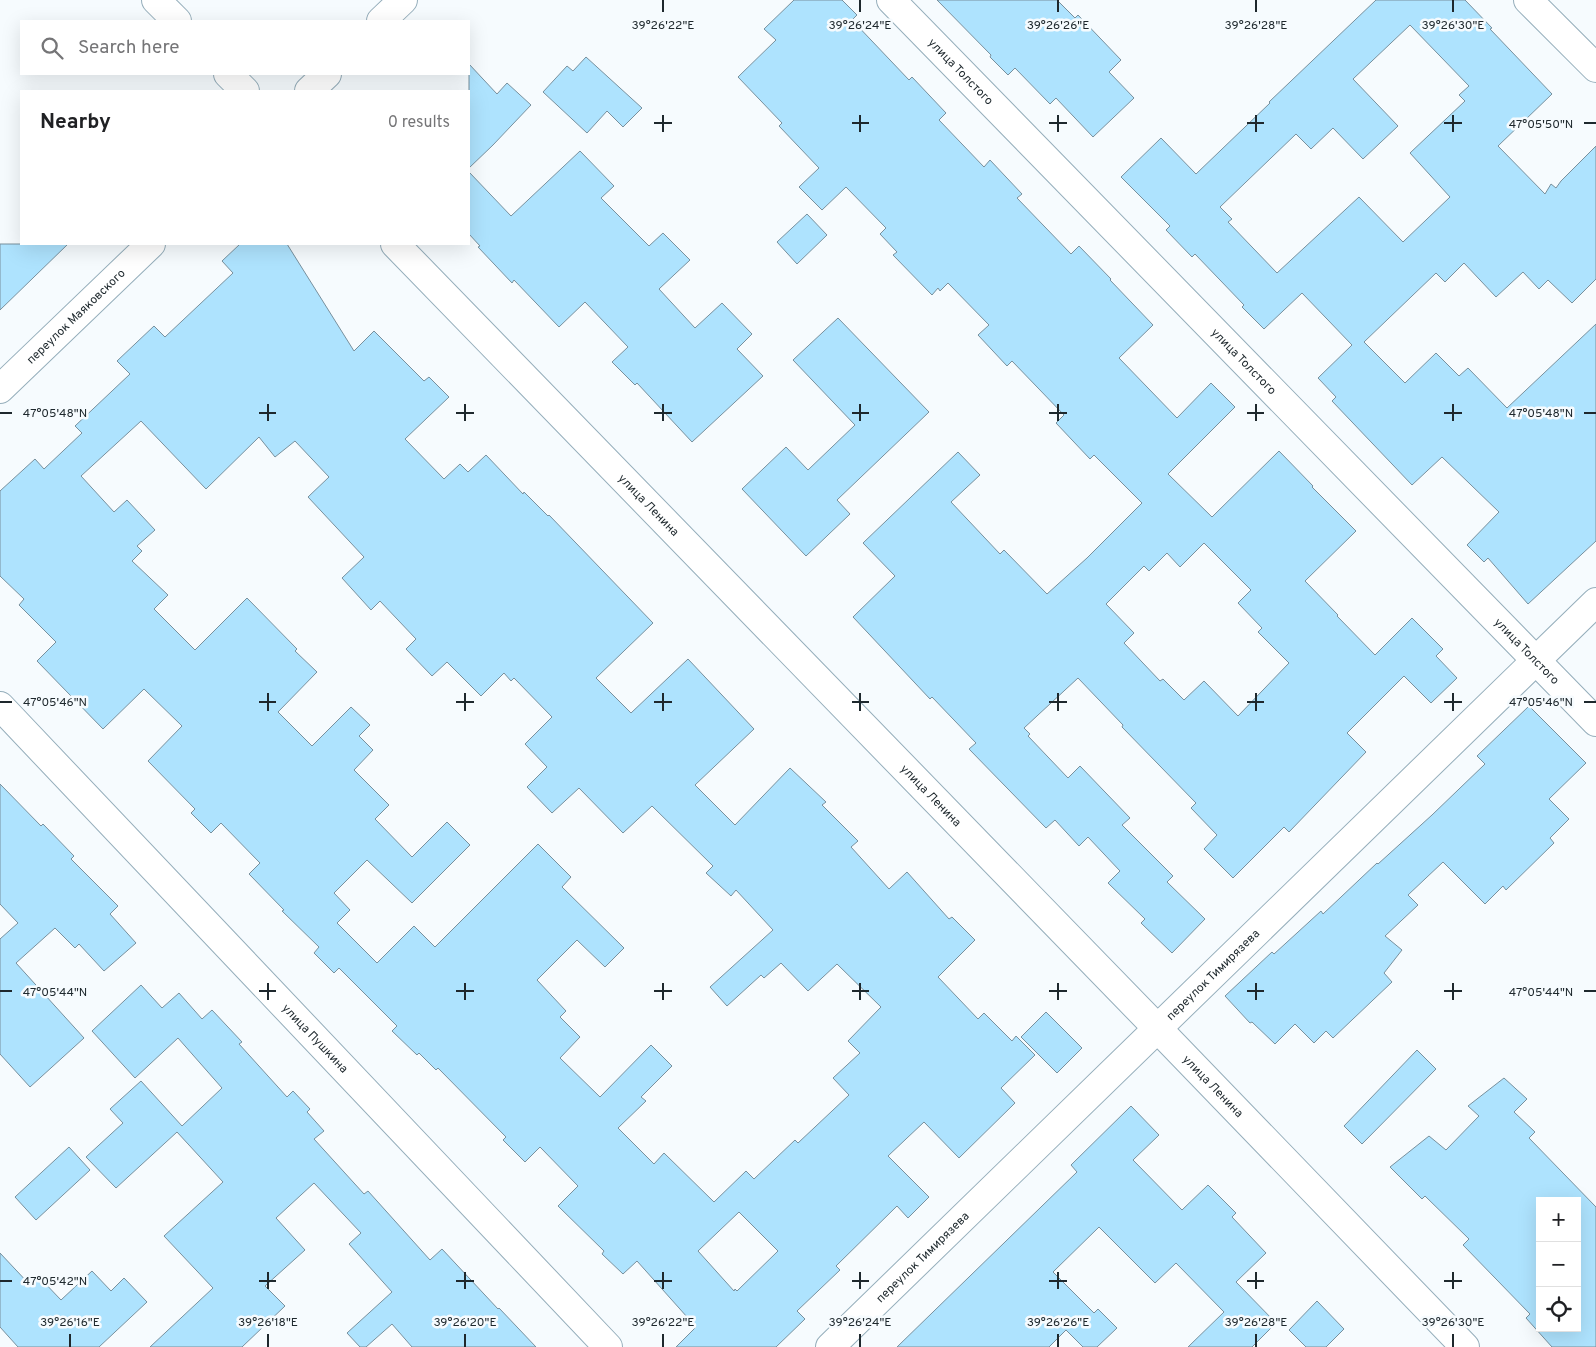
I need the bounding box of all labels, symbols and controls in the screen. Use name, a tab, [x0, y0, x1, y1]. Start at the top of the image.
text: 39°26'22"E	[632, 18, 694, 34]
text: 39°26'24"E	[829, 18, 891, 34]
text: 39°26'26"E	[1027, 18, 1089, 34]
text: 39°26'28"E	[1225, 18, 1287, 34]
text: 39°26'30"E	[1422, 18, 1484, 34]
search box	[20, 20, 470, 75]
icon: search	[38, 34, 66, 62]
street label: улица Толстого	[924, 35, 997, 109]
text: Search here	[78, 36, 180, 60]
text: Nearby	[40, 109, 111, 136]
text: 0 results	[388, 113, 450, 133]
text: 47°05'50"N	[1509, 117, 1573, 133]
street label: переулок Маяковского	[24, 266, 129, 368]
street label: улица Толстого	[1207, 325, 1280, 399]
text: 47°05'48"N	[23, 406, 87, 422]
text: 47°05'48"N	[1509, 406, 1573, 422]
street label: улица Ленина	[614, 471, 682, 540]
street label: улица Толстого	[1490, 615, 1562, 689]
text: 47°05'46"N	[23, 695, 87, 711]
text: 47°05'46"N	[1509, 695, 1573, 711]
street label: улица Ленина	[896, 761, 964, 831]
street label: переулок Тимирязева	[1163, 926, 1264, 1024]
text: 47°05'44"N	[23, 985, 87, 1001]
text: 47°05'44"N	[1509, 985, 1573, 1001]
street label: улица Пушкина	[278, 1001, 351, 1077]
street label: улица Ленина	[1178, 1052, 1246, 1121]
map controls	[1536, 1197, 1581, 1332]
button: +	[1536, 1197, 1581, 1242]
street label: переулок Тимирязева	[873, 1209, 973, 1307]
button: −	[1536, 1242, 1581, 1287]
text: 47°05'42"N	[23, 1274, 87, 1290]
button: locate	[1536, 1287, 1581, 1332]
text: 39°26'16"E	[40, 1315, 100, 1331]
text: 39°26'18"E	[238, 1315, 298, 1331]
text: 39°26'20"E	[433, 1315, 497, 1331]
text: 39°26'22"E	[632, 1315, 694, 1331]
text: 39°26'24"E	[829, 1315, 891, 1331]
text: 39°26'26"E	[1027, 1315, 1089, 1331]
text: 39°26'28"E	[1225, 1315, 1287, 1331]
text: 39°26'30"E	[1422, 1315, 1484, 1331]

